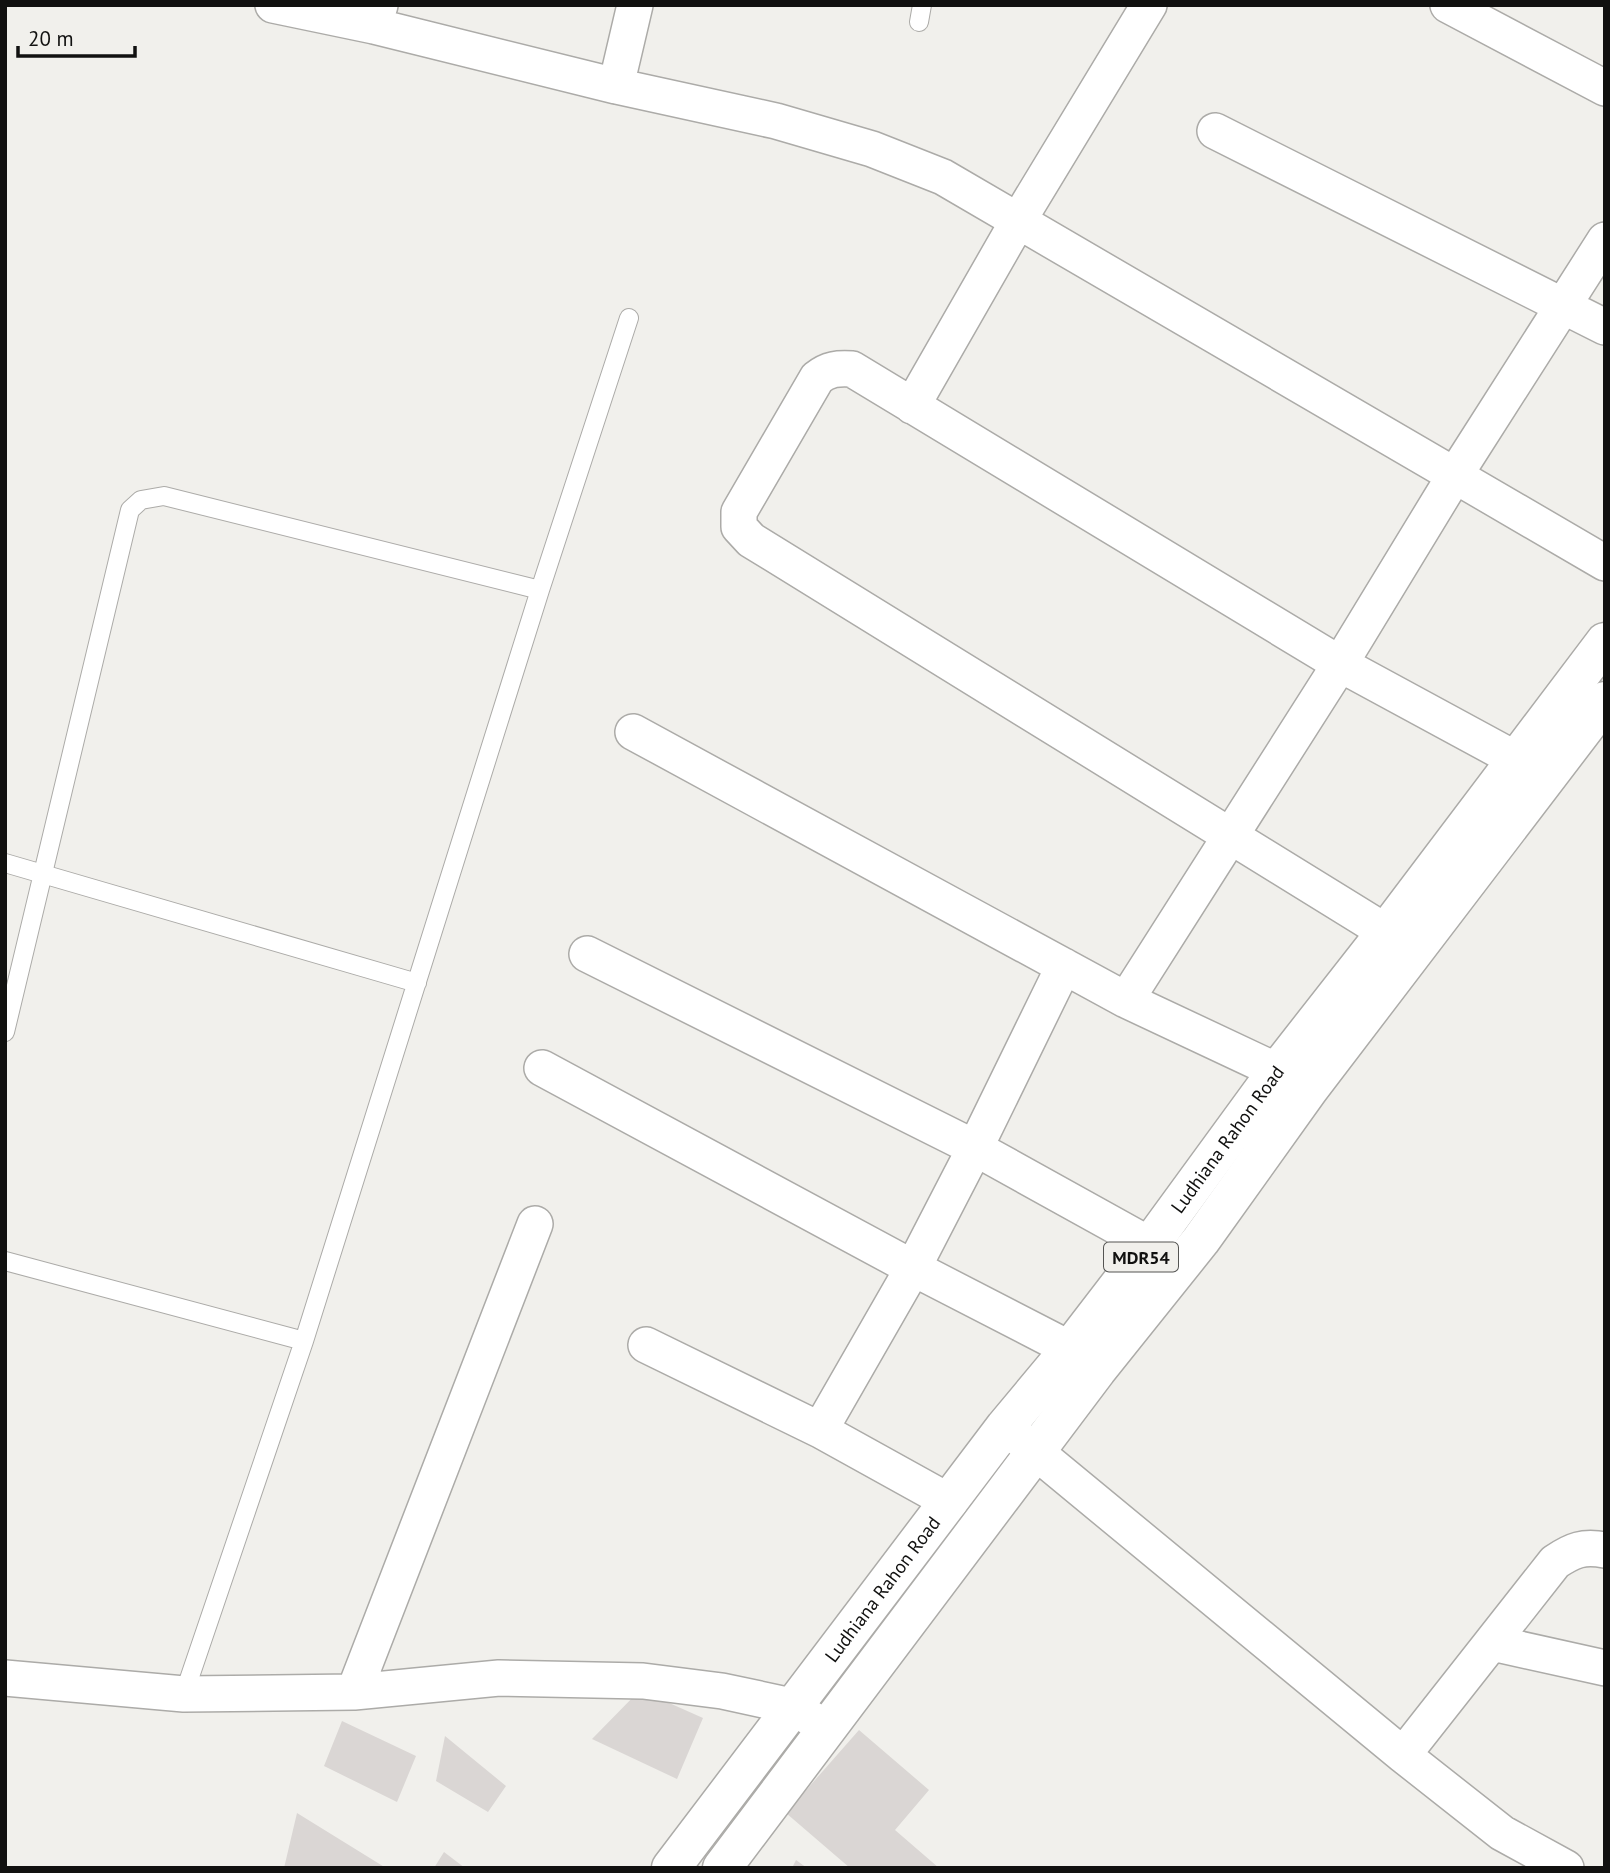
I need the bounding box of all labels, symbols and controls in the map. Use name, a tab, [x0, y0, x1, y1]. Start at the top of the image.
scale bar	[18, 14, 135, 58]
text: 20 m	[28, 25, 74, 52]
street label: Ludhiana Rahon Road	[1165, 1061, 1289, 1218]
road number: MDR54	[1104, 1242, 1178, 1272]
street label: Ludhiana Rahon Road	[819, 1511, 945, 1667]

